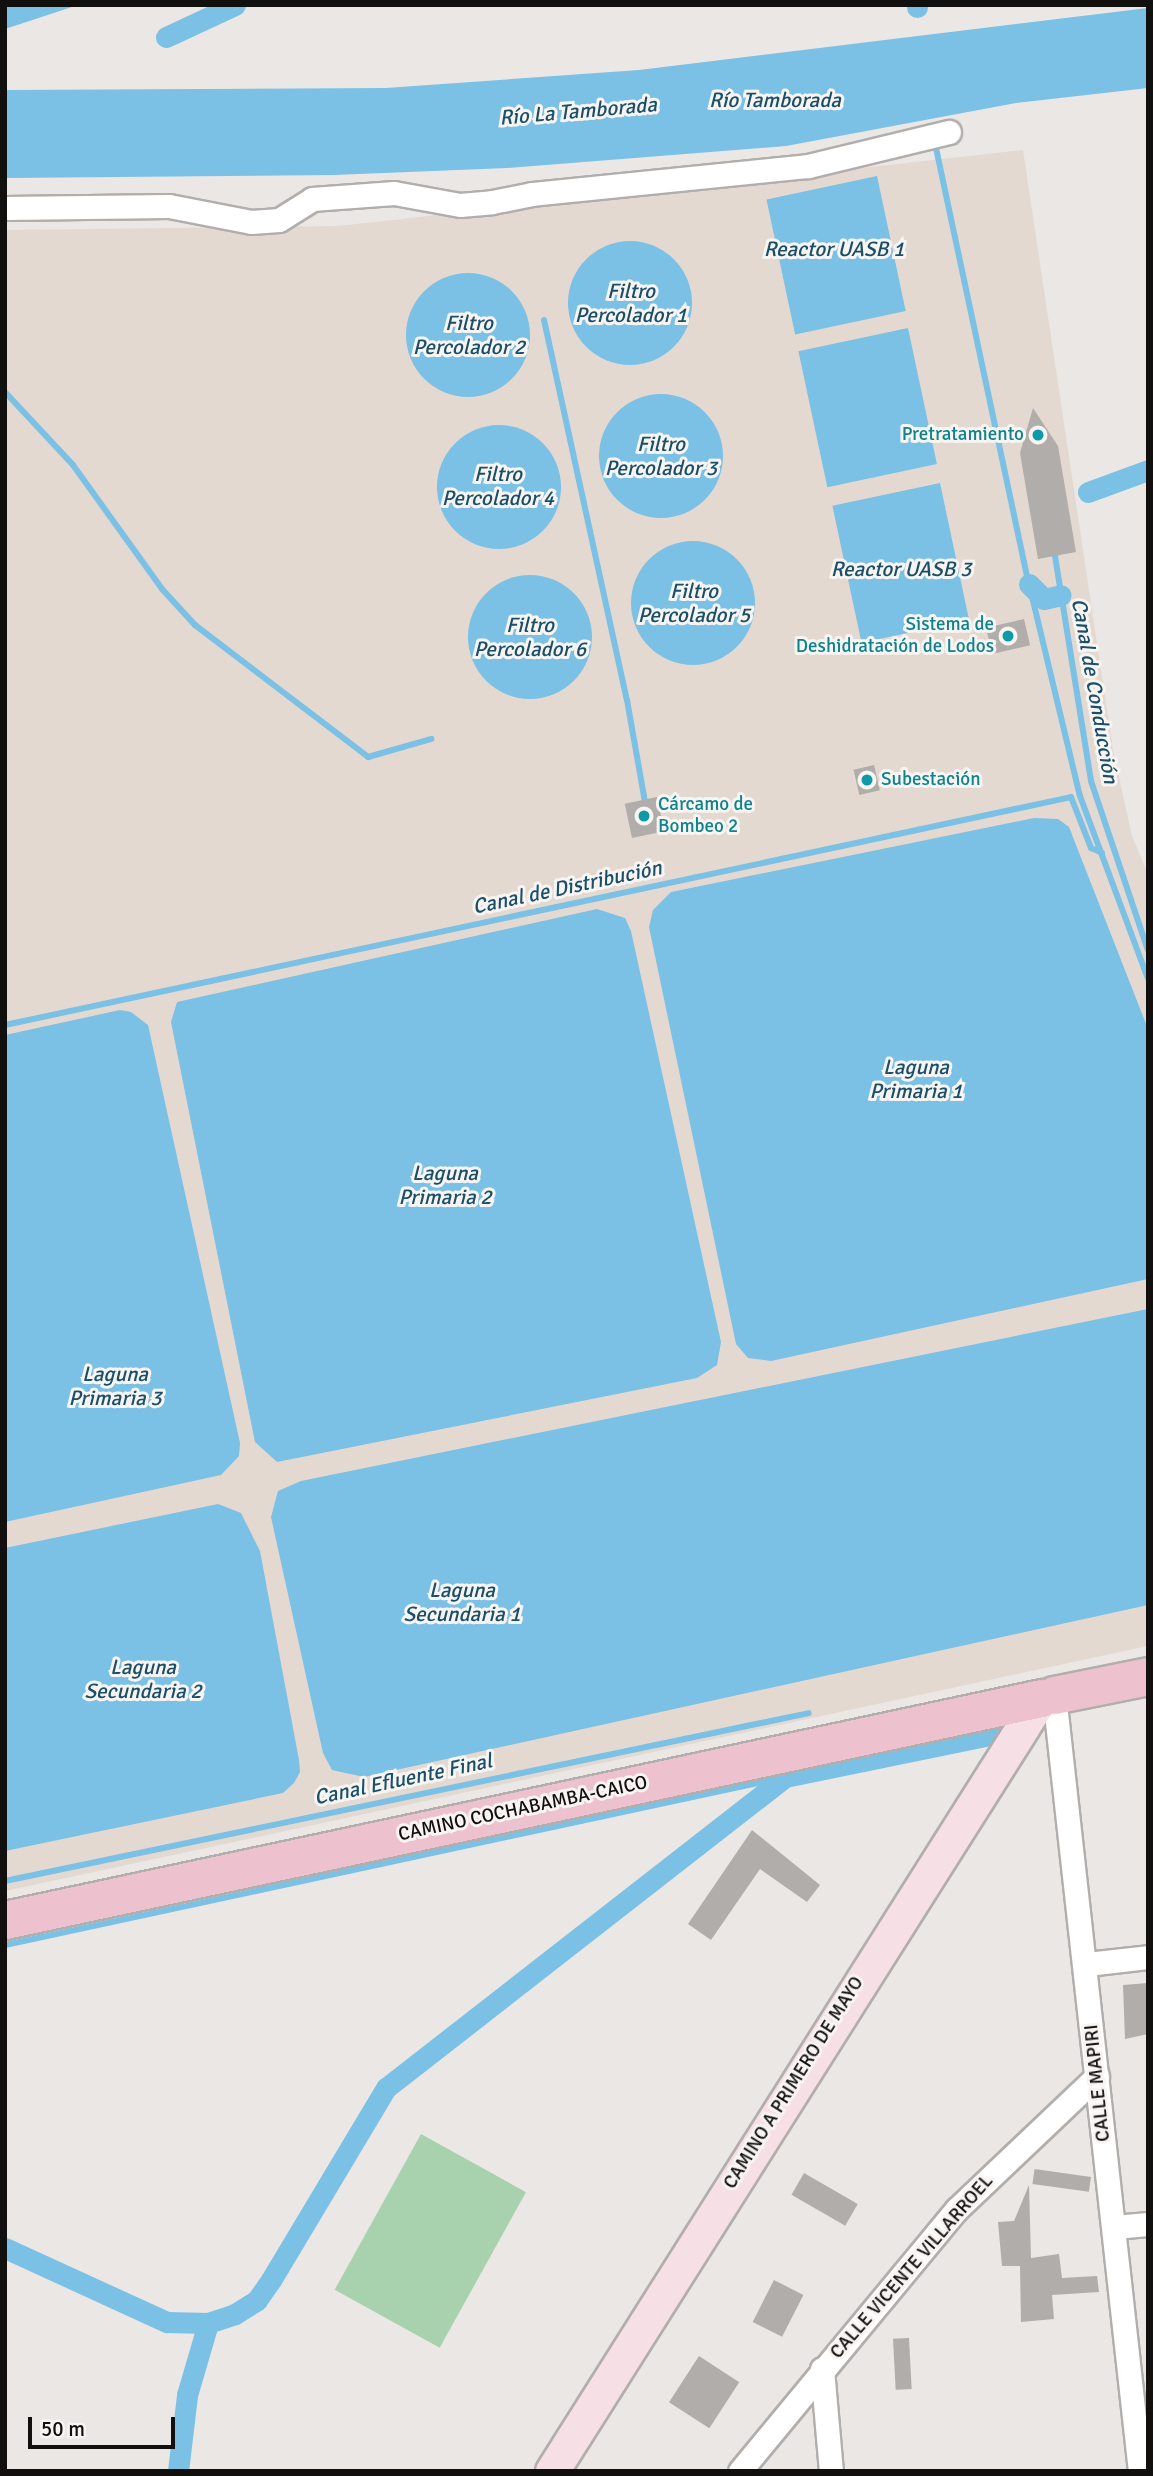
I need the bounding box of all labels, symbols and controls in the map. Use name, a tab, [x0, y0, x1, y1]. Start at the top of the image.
water label: Río Tamborada	[709, 87, 841, 113]
water label: Río La Tamborada	[498, 92, 658, 130]
water label: Reactor UASB 1	[764, 236, 904, 262]
water label: Filtro Percolador 1	[575, 278, 687, 328]
water label: Filtro Percolador 2	[413, 310, 525, 360]
place label: Pretratamiento	[902, 424, 1024, 446]
marker: Pretratamiento	[1030, 427, 1046, 443]
water label: Filtro Percolador 3	[605, 431, 717, 481]
water label: Filtro Percolador 4	[442, 461, 554, 511]
water label: Reactor UASB 3	[831, 556, 971, 582]
water label: Filtro Percolador 5	[638, 578, 750, 628]
water label: Canal de Conducción	[1066, 596, 1124, 786]
water label: Filtro Percolador 6	[474, 612, 586, 662]
place label: Sistema de Deshidratación de Lodos	[796, 614, 994, 658]
marker: Sistema de Deshidratación de Lodos	[1000, 628, 1016, 644]
place label: Subestación	[881, 769, 981, 791]
marker: Subestación	[859, 772, 875, 788]
place label: Cárcamo de Bombeo 2	[658, 794, 753, 838]
marker: Cárcamo de Bombeo 2	[636, 808, 652, 824]
water label: Canal de Distribución	[470, 855, 664, 919]
water label: Laguna Primaria 1	[869, 1054, 963, 1104]
water label: Laguna Primaria 2	[398, 1160, 492, 1210]
water label: Laguna Primaria 3	[68, 1361, 162, 1411]
water label: Laguna Secundaria 1	[403, 1577, 521, 1627]
water label: Laguna Secundaria 2	[84, 1654, 202, 1704]
water label: Canal Efluente Final	[312, 1748, 494, 1810]
street label: CAMINO COCHABAMBA-CAICO	[396, 1771, 650, 1847]
street label: CAMINO A PRIMERO DE MAYO	[719, 1973, 869, 2193]
street label: CALLE MAPIRI	[1081, 2023, 1115, 2143]
street label: CALLE VICENTE VILLARROEL	[826, 2170, 998, 2364]
scale bar	[32, 2402, 178, 2446]
text: 50 m	[41, 2416, 85, 2442]

